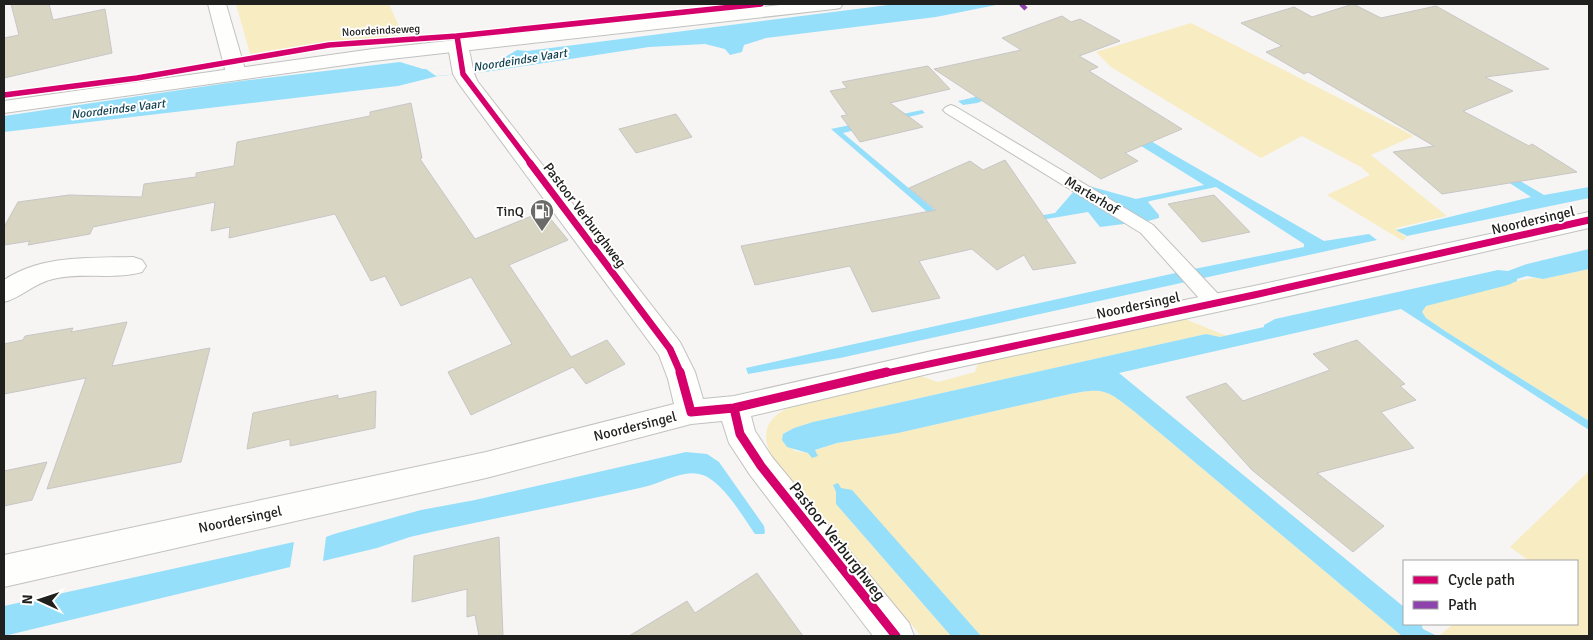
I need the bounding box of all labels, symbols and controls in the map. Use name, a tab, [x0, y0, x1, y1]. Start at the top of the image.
street label: Noordeindseweg	[342, 22, 421, 39]
water label: Noordeindse Vaart	[472, 45, 570, 75]
water label: Noordeindse Vaart	[70, 96, 168, 123]
street label: Pastoor Verburghweg	[540, 159, 630, 271]
street label: Marterhof	[1062, 173, 1123, 219]
fuel station icon: TinQ	[529, 198, 555, 232]
place label: TinQ	[497, 203, 524, 220]
street label: Noordersingel	[1490, 203, 1576, 238]
street label: Noordersingel	[1095, 288, 1181, 323]
street label: Noordersingel	[592, 408, 678, 445]
street label: Pastoor Verburghweg	[785, 478, 890, 605]
street label: Noordersingel	[197, 502, 283, 537]
legend	[1403, 560, 1578, 625]
text: Cycle path	[1448, 571, 1515, 589]
north arrow	[15, 575, 65, 625]
text: N	[19, 594, 36, 605]
text: Path	[1448, 596, 1477, 614]

